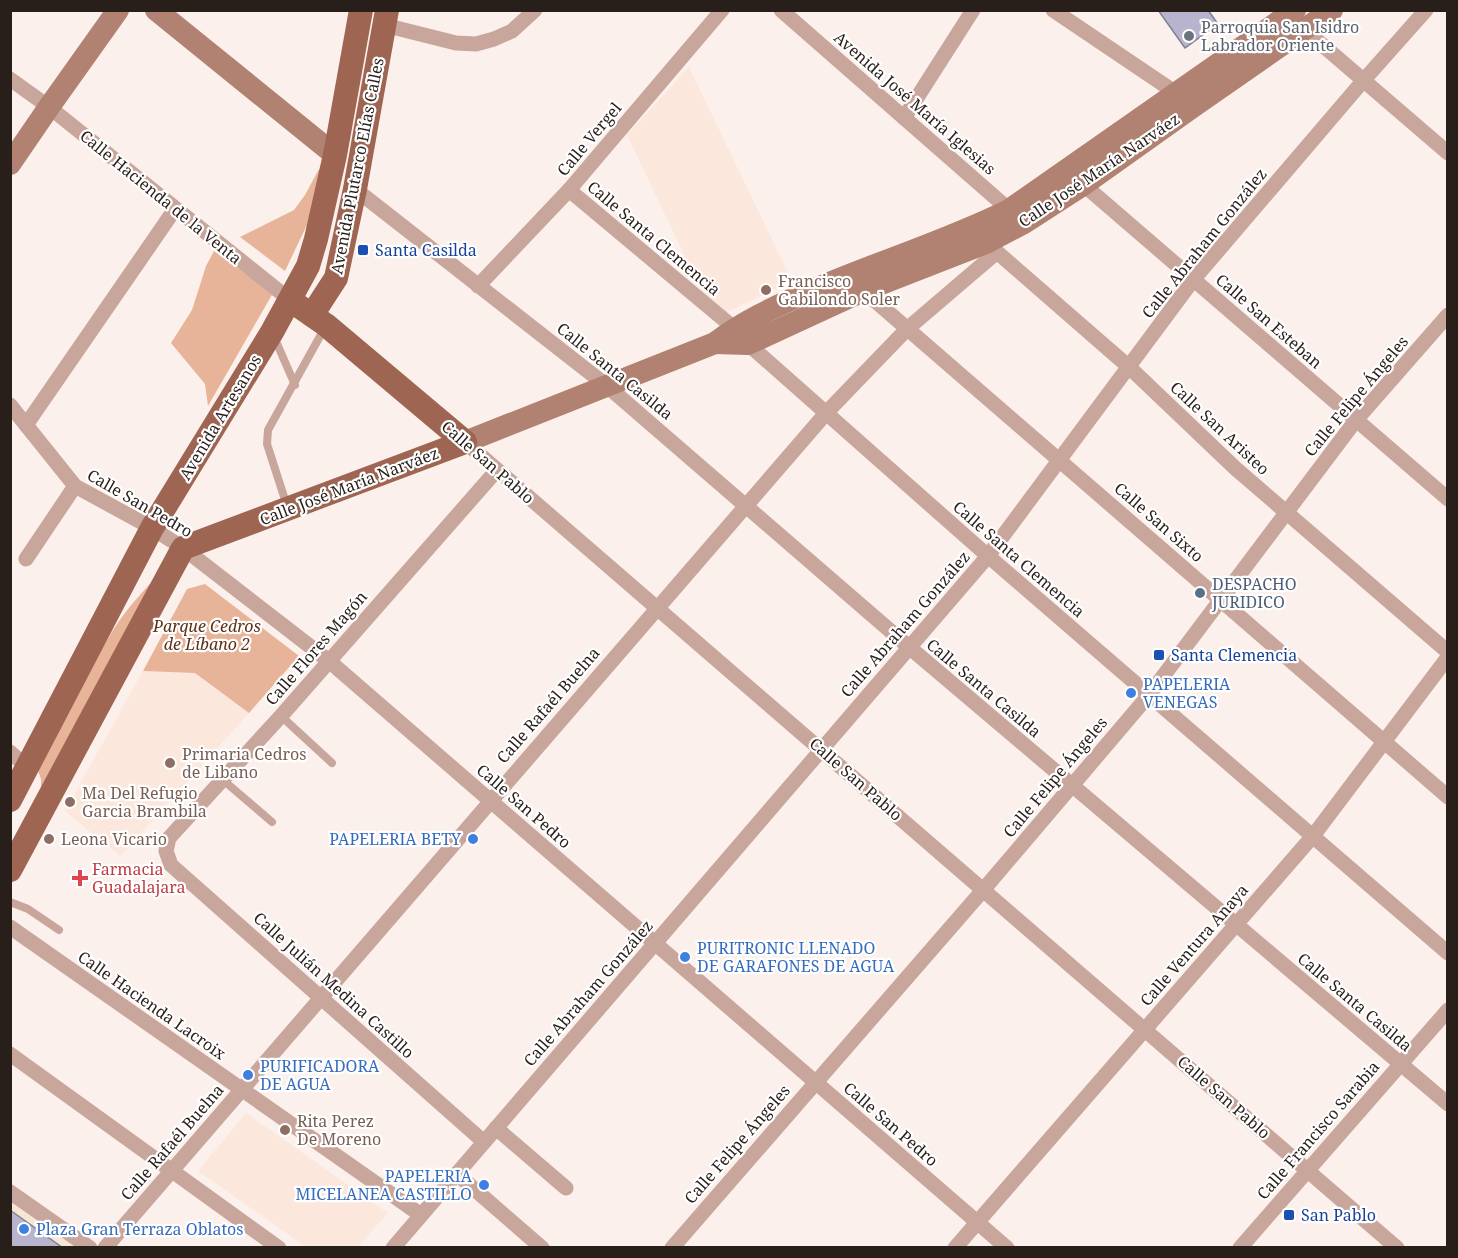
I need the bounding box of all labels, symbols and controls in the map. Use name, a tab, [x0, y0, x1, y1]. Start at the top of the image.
place label: Parroquia San Isidro Labrador Oriente	[1201, 16, 1359, 56]
street label: Avenida José María Iglesias	[829, 27, 1001, 179]
marker: Parroquia San Isidro Labrador Oriente	[1182, 29, 1196, 43]
street label: Avenida Plutarco Elías Calles	[325, 56, 389, 276]
street label: Calle Vergel	[552, 98, 626, 180]
street label: Calle José María Narváez	[1014, 108, 1184, 232]
street label: Calle Hacienda de la Venta	[76, 125, 246, 269]
street label: Calle Abraham González	[1137, 163, 1271, 323]
street label: Calle Santa Clemencia	[583, 176, 725, 300]
place label: Santa Casilda	[375, 239, 477, 261]
marker: Santa Casilda	[356, 243, 370, 257]
street label: Calle San Esteban	[1211, 269, 1327, 373]
place label: Francisco Gabilondo Soler	[778, 270, 901, 310]
marker: Francisco Gabilondo Soler	[759, 283, 773, 297]
street label: Calle Santa Casilda	[552, 317, 678, 425]
street label: Calle Felipe Ángeles	[1299, 331, 1413, 461]
street label: Avenida Artesanos	[174, 350, 266, 484]
street label: Calle San Aristeo	[1166, 376, 1274, 480]
street label: Calle San Pablo	[437, 416, 539, 508]
street label: Calle José María Narváez	[256, 442, 442, 530]
street label: Calle San Pedro	[83, 464, 197, 542]
street label: Calle San Sixto	[1110, 477, 1208, 567]
street label: Calle Santa Clemencia	[949, 496, 1089, 622]
street label: Calle Abraham González	[835, 546, 975, 702]
place label: DESPACHO JURIDICO	[1211, 573, 1297, 613]
street label: Calle Flores Magón	[260, 586, 372, 710]
marker: DESPACHO JURIDICO	[1193, 586, 1207, 600]
park label: Parque Cedros de Líbano 2	[152, 615, 261, 655]
street label: Calle Santa Casilda	[922, 634, 1046, 742]
street label: Calle Rafaél Buelna	[491, 642, 605, 768]
place label: Santa Clemencia	[1171, 644, 1297, 666]
marker: Santa Clemencia	[1152, 648, 1166, 662]
place label: PAPELERIA VENEGAS	[1143, 673, 1231, 713]
marker: PAPELERIA VENEGAS	[1124, 686, 1138, 700]
street label: Calle Felipe Ángeles	[998, 712, 1112, 842]
street label: Calle San Pablo	[805, 733, 907, 825]
place label: Primaria Cedros de Libano	[182, 743, 306, 783]
marker: Primaria Cedros de Libano	[163, 756, 177, 770]
street label: Calle San Pedro	[472, 759, 576, 853]
place label: Ma Del Refugio Garcia Brambila	[82, 782, 207, 822]
marker: Ma Del Refugio Garcia Brambila	[63, 795, 77, 809]
place label: Leona Vicario	[61, 828, 167, 850]
place label: PAPELERIA BETY	[329, 828, 462, 850]
marker: Leona Vicario	[42, 832, 56, 846]
marker: PAPELERIA BETY	[466, 832, 480, 846]
place label: Farmacia Guadalajara	[92, 858, 185, 898]
marker: Farmacia Guadalajara	[73, 871, 87, 885]
street label: Calle Ventura Anaya	[1135, 879, 1253, 1011]
street label: Calle Julián Medina Castillo	[249, 907, 419, 1063]
street label: Calle Abraham González	[518, 915, 658, 1071]
place label: PURITRONIC LLENADO DE GARAFONES DE AGUA	[697, 937, 895, 977]
street label: Calle Hacienda Lacroix	[74, 946, 231, 1065]
street label: Calle Santa Casilda	[1293, 948, 1417, 1056]
marker: PURITRONIC LLENADO DE GARAFONES DE AGUA	[678, 950, 692, 964]
street label: Calle San Pablo	[1173, 1051, 1275, 1143]
place label: PURIFICADORA DE AGUA	[260, 1055, 380, 1095]
street label: Calle Francisco Sarabia	[1252, 1056, 1384, 1204]
marker: PURIFICADORA DE AGUA	[241, 1068, 255, 1082]
street label: Calle San Pedro	[839, 1077, 943, 1171]
street label: Calle Rafaél Buelna	[115, 1079, 229, 1205]
street label: Calle Felipe Ángeles	[679, 1080, 795, 1208]
place label: Rita Perez De Moreno	[297, 1110, 381, 1150]
marker: Rita Perez De Moreno	[278, 1123, 292, 1137]
place label: PAPELERIA MICELANEA CASTILLO	[295, 1165, 473, 1205]
marker: PAPELERIA MICELANEA CASTILLO	[477, 1178, 491, 1192]
place label: San Pablo	[1301, 1204, 1376, 1226]
marker: San Pablo	[1282, 1208, 1296, 1222]
place label: Plaza Gran Terraza Oblatos	[36, 1218, 244, 1240]
marker: Plaza Gran Terraza Oblatos	[17, 1222, 31, 1236]

